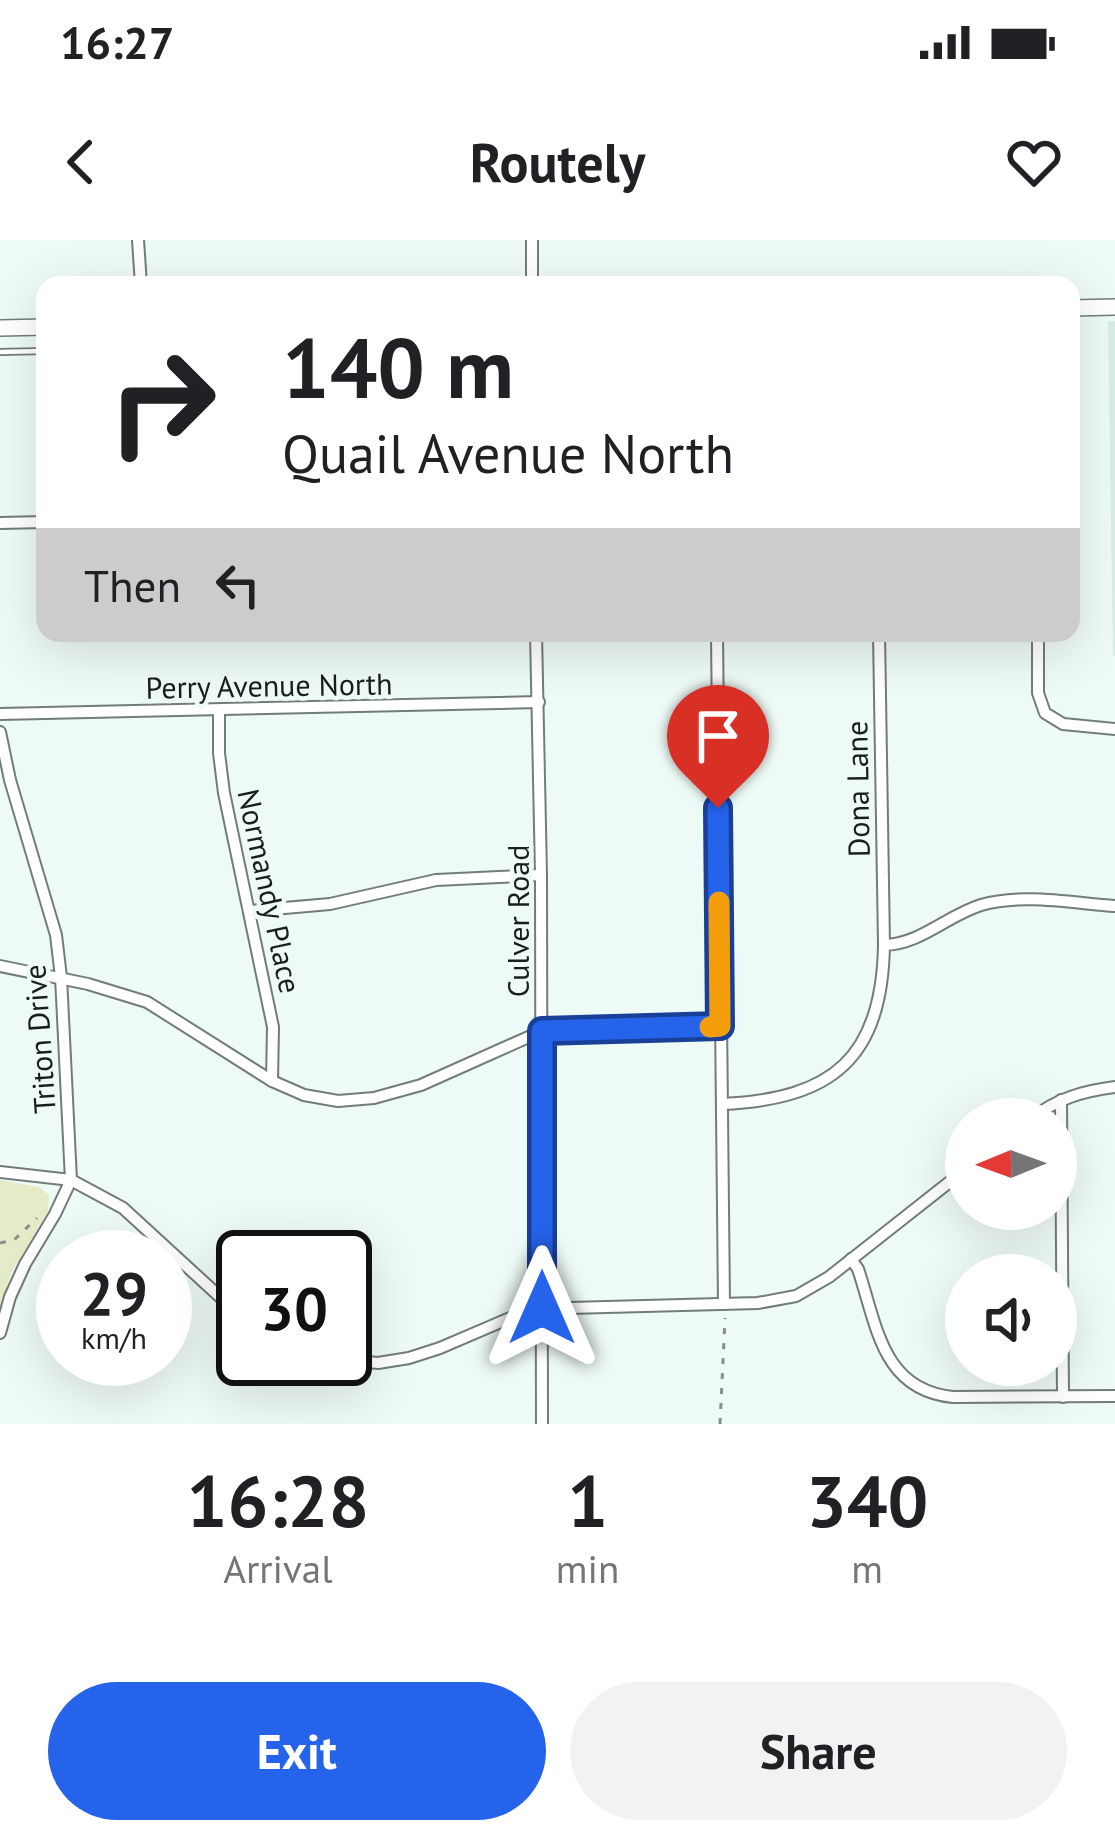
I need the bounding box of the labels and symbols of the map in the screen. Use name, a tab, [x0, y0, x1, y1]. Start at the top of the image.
street label: Perry Avenue North	[145, 663, 393, 707]
pin	[667, 685, 769, 808]
street label: Dona Lane	[836, 720, 878, 858]
street label: Normandy Place	[229, 785, 311, 997]
street label: Culver Road	[498, 845, 537, 997]
street label: Triton Drive	[14, 963, 64, 1115]
north arrow	[945, 1098, 1077, 1230]
speed limit sign: 30	[216, 1230, 372, 1386]
position arrow	[479, 1245, 605, 1371]

